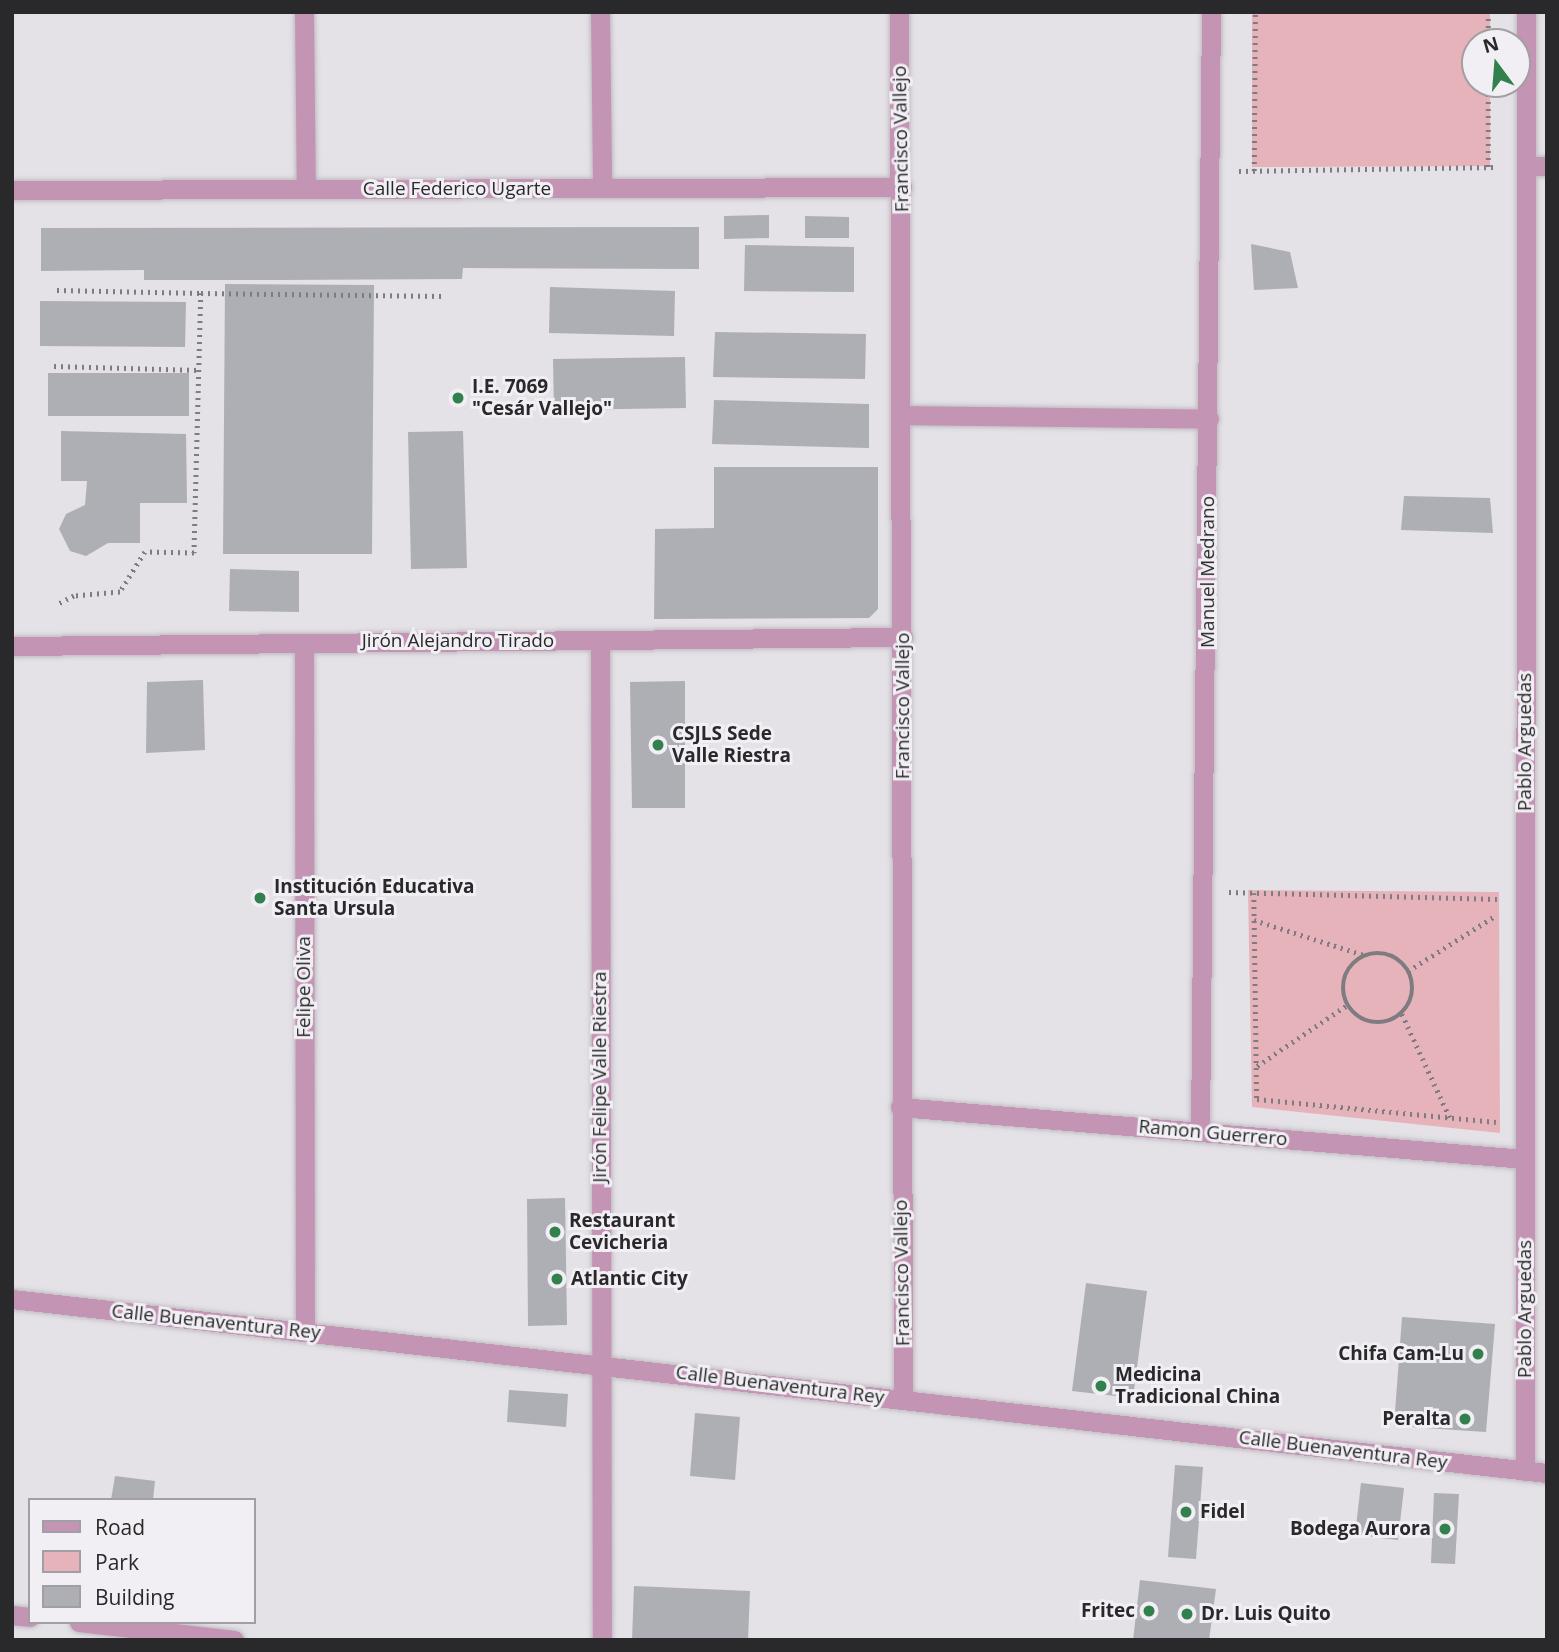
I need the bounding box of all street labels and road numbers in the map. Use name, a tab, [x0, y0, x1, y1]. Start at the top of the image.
street label: Francisco Vallejo	[888, 66, 914, 212]
street label: Calle Federico Ugarte	[363, 178, 551, 200]
street label: Manuel Medrano	[1197, 496, 1219, 648]
street label: Jirón Alejandro Tirado	[362, 630, 554, 652]
street label: Francisco Vallejo	[892, 633, 914, 779]
street label: Pablo Arguedas	[1514, 673, 1536, 811]
street label: Felipe Oliva	[293, 936, 315, 1038]
street label: Jirón Felipe Valle Riestra	[589, 971, 611, 1183]
street label: Ramon Guerrero	[1138, 1115, 1288, 1151]
street label: Francisco Vallejo	[889, 1200, 915, 1346]
street label: Pablo Arguedas	[1514, 1240, 1536, 1378]
street label: Calle Buenaventura Rey	[110, 1300, 322, 1344]
street label: Calle Buenaventura Rey	[674, 1361, 886, 1409]
street label: Calle Buenaventura Rey	[1237, 1426, 1449, 1474]

